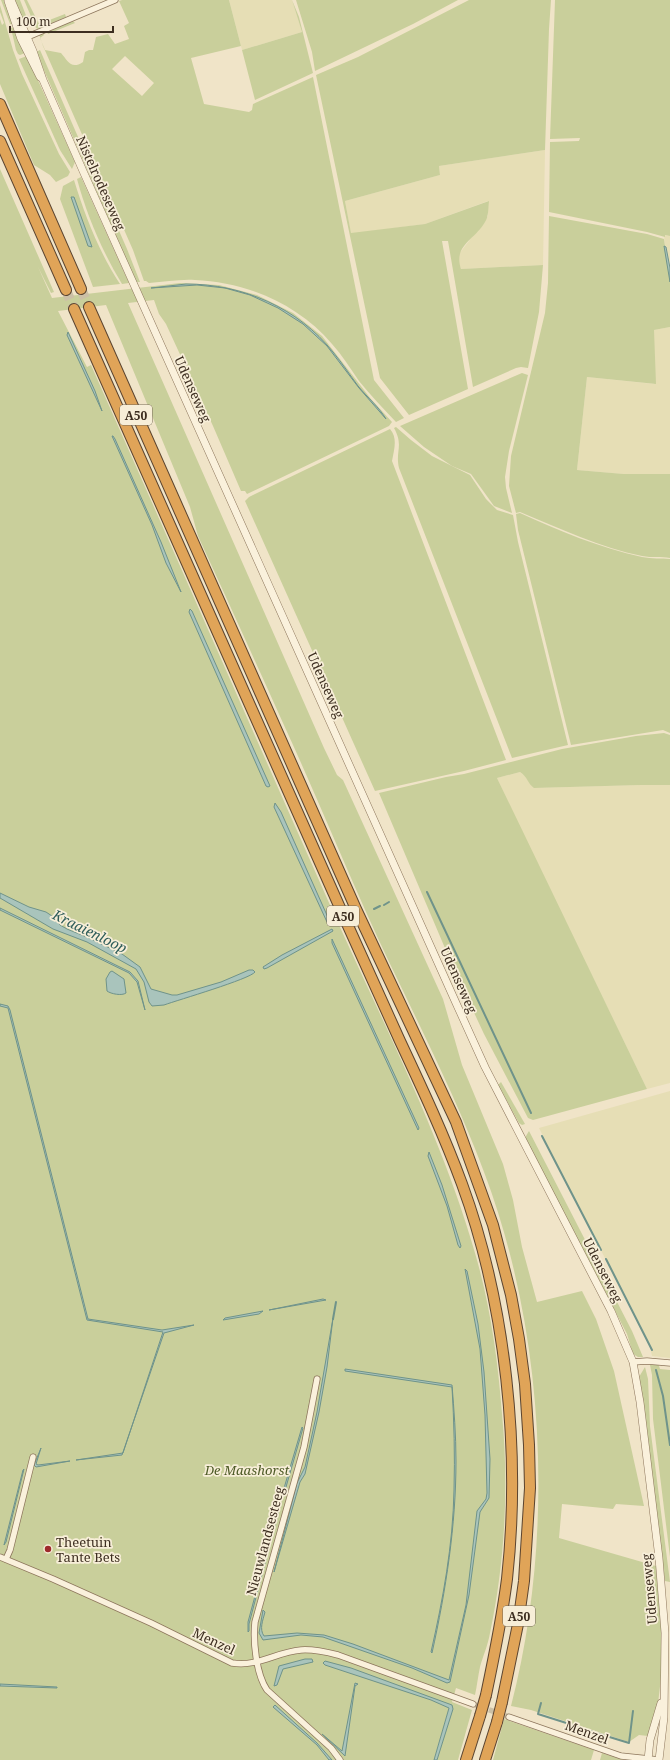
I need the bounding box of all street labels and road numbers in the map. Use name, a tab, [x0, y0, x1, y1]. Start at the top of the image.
street label: Nistelrodeseweg	[72, 133, 130, 233]
street label: Udenseweg	[170, 353, 216, 425]
road number: A50	[120, 405, 152, 425]
street label: Udenseweg	[303, 649, 349, 721]
road number: A50	[327, 906, 359, 926]
street label: Udenseweg	[436, 944, 482, 1016]
street label: Udenseweg	[579, 1234, 627, 1306]
street label: Nieuwlandsesteeg	[242, 1484, 288, 1598]
street label: Udenseweg	[637, 1553, 661, 1625]
road number: A50	[503, 1606, 535, 1626]
street label: Menzel	[190, 1623, 238, 1659]
street label: Menzel	[563, 1716, 611, 1748]

